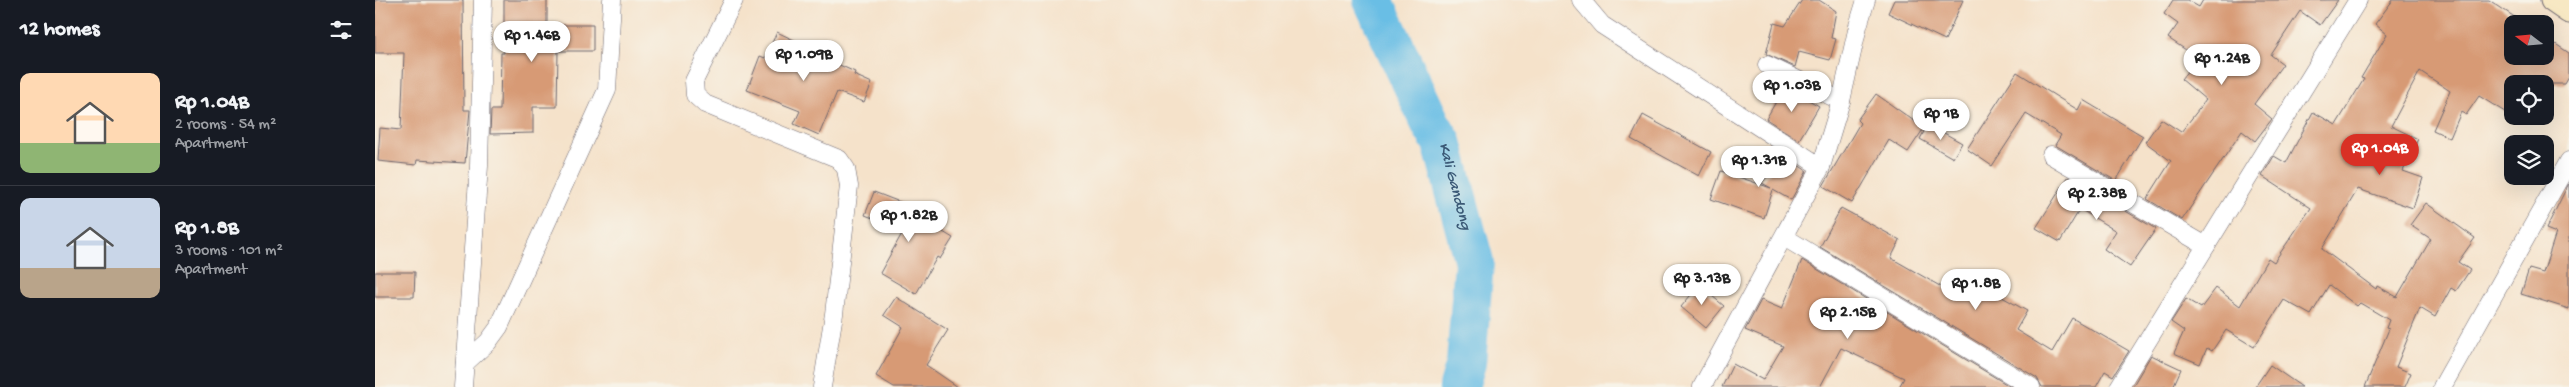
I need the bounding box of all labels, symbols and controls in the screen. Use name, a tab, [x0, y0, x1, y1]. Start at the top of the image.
north arrow	[2504, 15, 2554, 65]
map controls	[2504, 15, 2554, 185]
icon: filters	[327, 16, 355, 44]
text: 12 homes	[20, 18, 99, 43]
pin: Rp 1.46B	[480, 20, 584, 63]
text: Rp 1.46B	[504, 27, 560, 46]
pin: Rp 1.09B	[752, 39, 856, 82]
pin: Rp 1.24B	[2170, 44, 2274, 86]
text: Rp 1.09B	[776, 46, 832, 65]
text: Rp 1.24B	[2194, 50, 2250, 69]
pin: Rp 1.03B	[1740, 70, 1844, 113]
button: locate	[2504, 75, 2554, 125]
text: Rp 1.03B	[1763, 77, 1821, 96]
text: Rp 1.04B	[175, 91, 249, 116]
icon: home	[60, 93, 120, 153]
pin: Rp 1B	[1906, 98, 1976, 141]
text: Rp 1B	[1924, 105, 1958, 124]
text: 2 rooms · 54 m²	[175, 116, 276, 135]
pin: Rp 1.04B	[2328, 134, 2432, 176]
text: Apartment	[175, 135, 247, 154]
button: layers	[2504, 135, 2554, 185]
text: Rp 1.04B	[2352, 140, 2408, 159]
water label: Kali Gandong	[1433, 141, 1475, 233]
pin: Rp 1.31B	[1707, 146, 1811, 188]
text: Rp 1.31B	[1732, 152, 1786, 171]
pin: Rp 2.38B	[2045, 178, 2149, 221]
text: Rp 2.38B	[2068, 185, 2126, 204]
pin: Rp 1.82B	[857, 200, 961, 243]
text: Rp 1.82B	[881, 207, 937, 226]
text: Rp 1.8B	[175, 217, 239, 242]
icon: home	[60, 218, 120, 278]
text: 3 rooms · 101 m²	[175, 242, 283, 261]
text: Apartment	[175, 261, 247, 280]
pin: Rp 3.13B	[1650, 264, 1754, 306]
pin: Rp 1.8B	[1930, 268, 2022, 311]
text: Rp 3.13B	[1674, 270, 1730, 289]
text: Rp 1.8B	[1952, 275, 2000, 294]
pin: Rp 2.15B	[1796, 298, 1900, 340]
text: Rp 2.15B	[1820, 304, 1876, 323]

